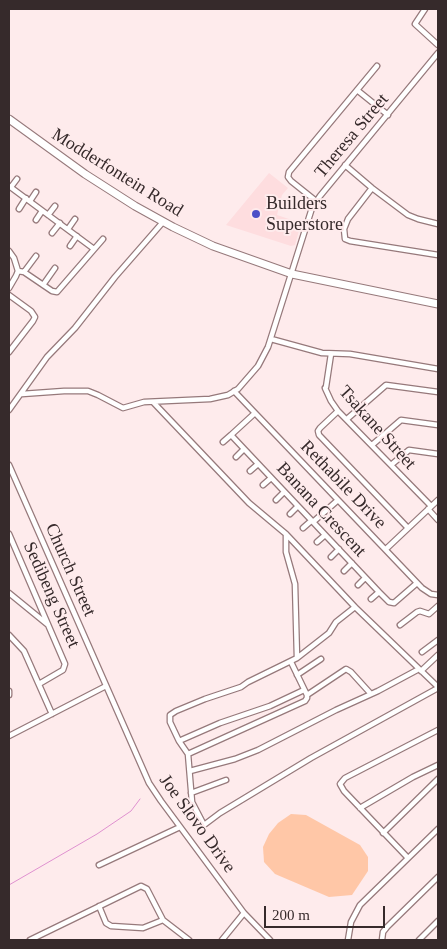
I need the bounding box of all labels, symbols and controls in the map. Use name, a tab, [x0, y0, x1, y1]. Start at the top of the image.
street label: Theresa Street	[310, 89, 394, 183]
street label: Modderfontein Road	[47, 124, 187, 222]
place label: Builders Superstore	[266, 193, 343, 235]
marker: Builders Superstore	[250, 208, 262, 220]
street label: Tsakane Street	[334, 382, 420, 474]
street label: Rethabile Drive	[295, 436, 391, 534]
street label: Banana Crescent	[272, 458, 370, 562]
street label: Church Street	[40, 520, 100, 620]
street label: Sedibeng Street	[18, 539, 84, 651]
street label: Joe Slovo Drive	[154, 771, 240, 877]
scale bar	[267, 896, 388, 928]
text: 200 m	[272, 907, 310, 923]

